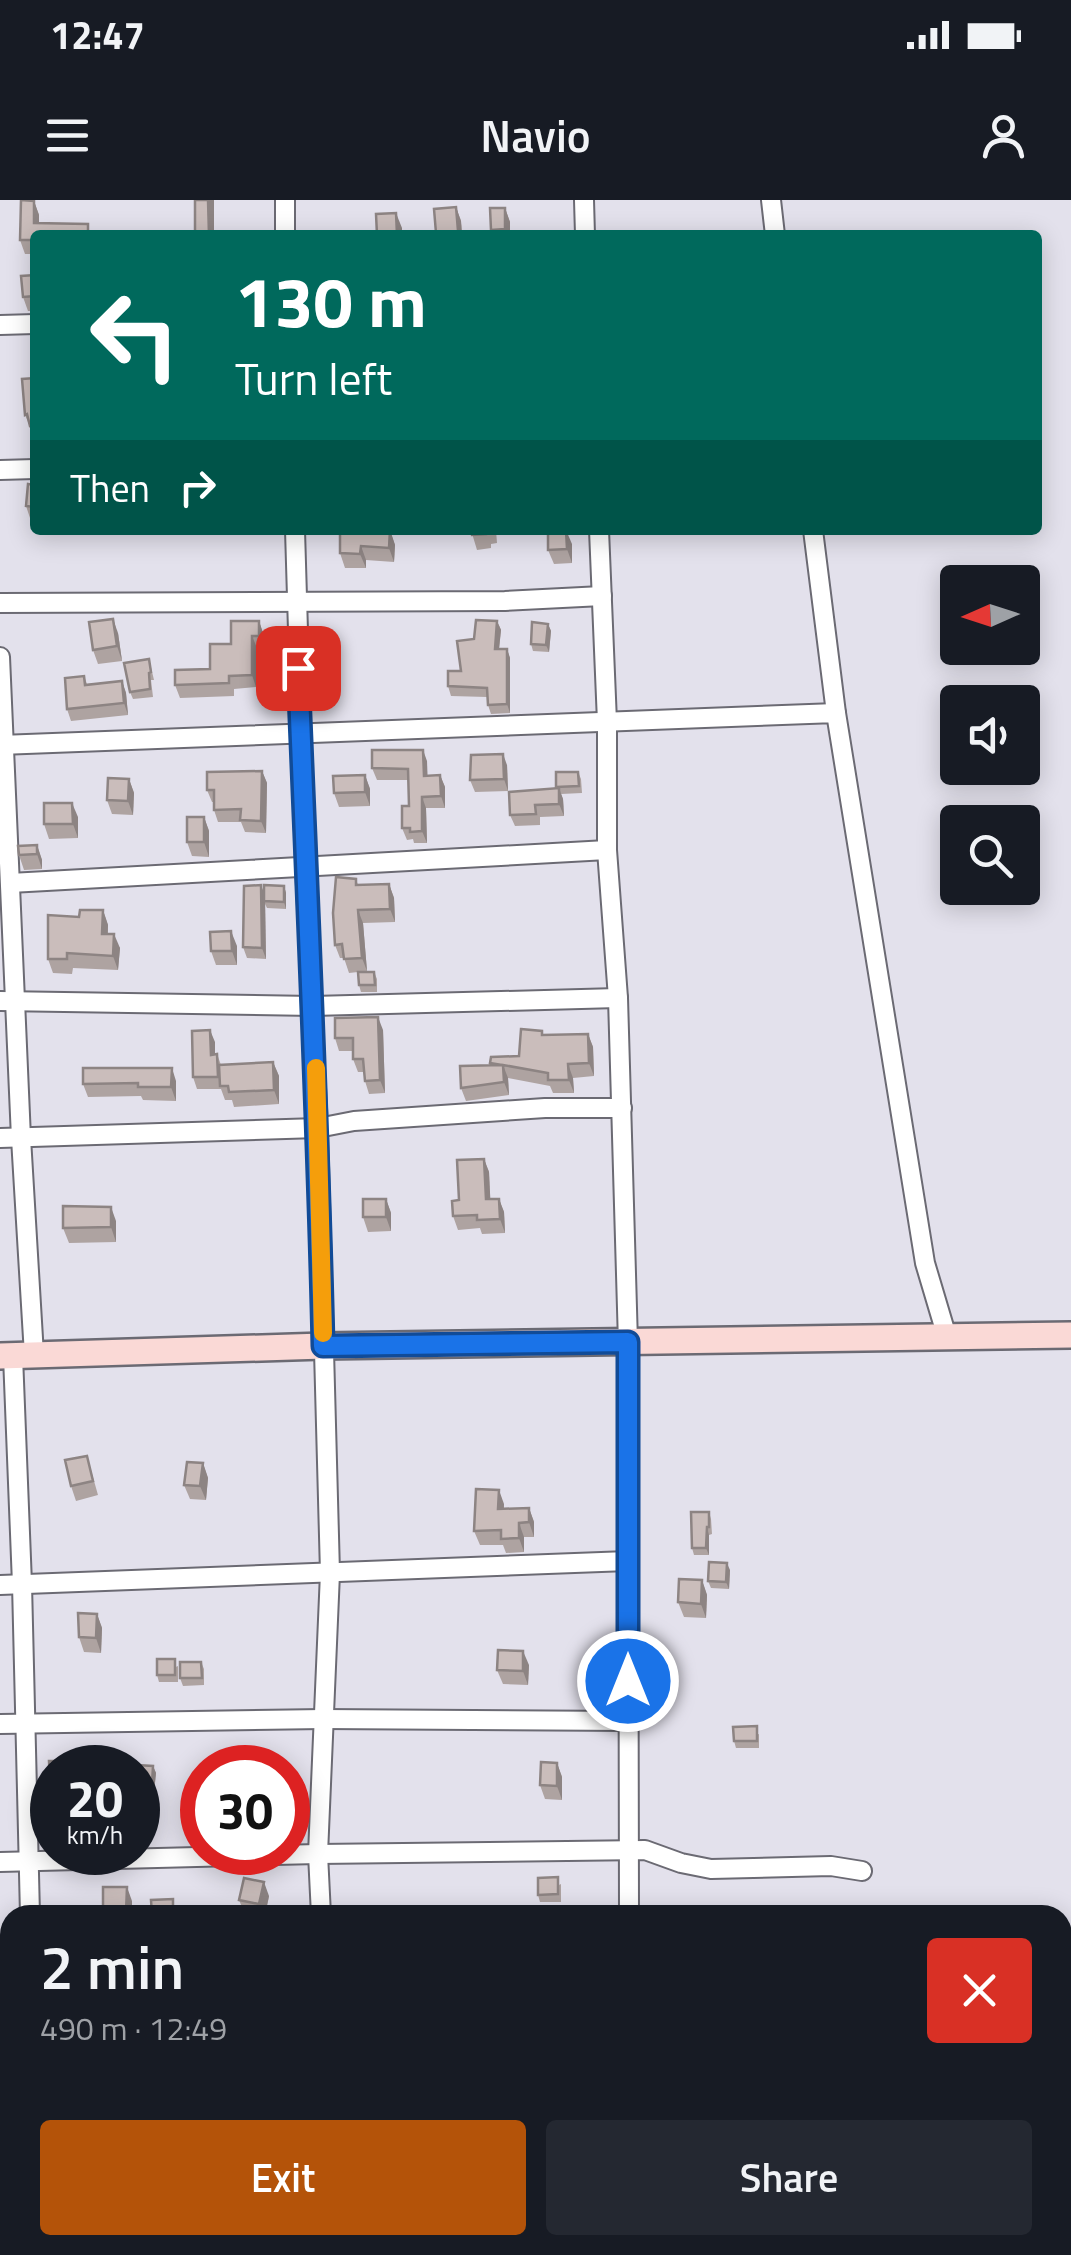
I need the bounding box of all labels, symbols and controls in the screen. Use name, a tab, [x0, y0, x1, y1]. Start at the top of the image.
text: 12:47	[50, 6, 145, 64]
text: Navio	[480, 101, 591, 169]
icon: menu	[40, 108, 95, 163]
icon: person	[976, 108, 1031, 163]
text: 130 m	[235, 248, 427, 354]
icon: left	[70, 270, 200, 400]
text: Turn left	[235, 344, 392, 412]
text: Then	[70, 459, 150, 517]
icon: right	[170, 460, 225, 515]
north arrow	[940, 565, 1040, 665]
map controls	[940, 565, 1040, 905]
pin	[256, 626, 341, 711]
icon: arrive	[271, 641, 326, 696]
button: sound	[940, 685, 1040, 785]
button: search	[940, 805, 1040, 905]
position arrow	[576, 1629, 680, 1733]
speed limit sign: 30	[180, 1745, 310, 1875]
text: 20	[67, 1760, 123, 1836]
text: km/h	[67, 1816, 123, 1854]
text: 2 min	[40, 1921, 184, 2012]
button: close	[927, 1938, 1032, 2043]
text: 490 m · 12:49	[40, 2004, 227, 2052]
button: Exit	[40, 2120, 526, 2235]
button: Share	[546, 2120, 1032, 2235]

